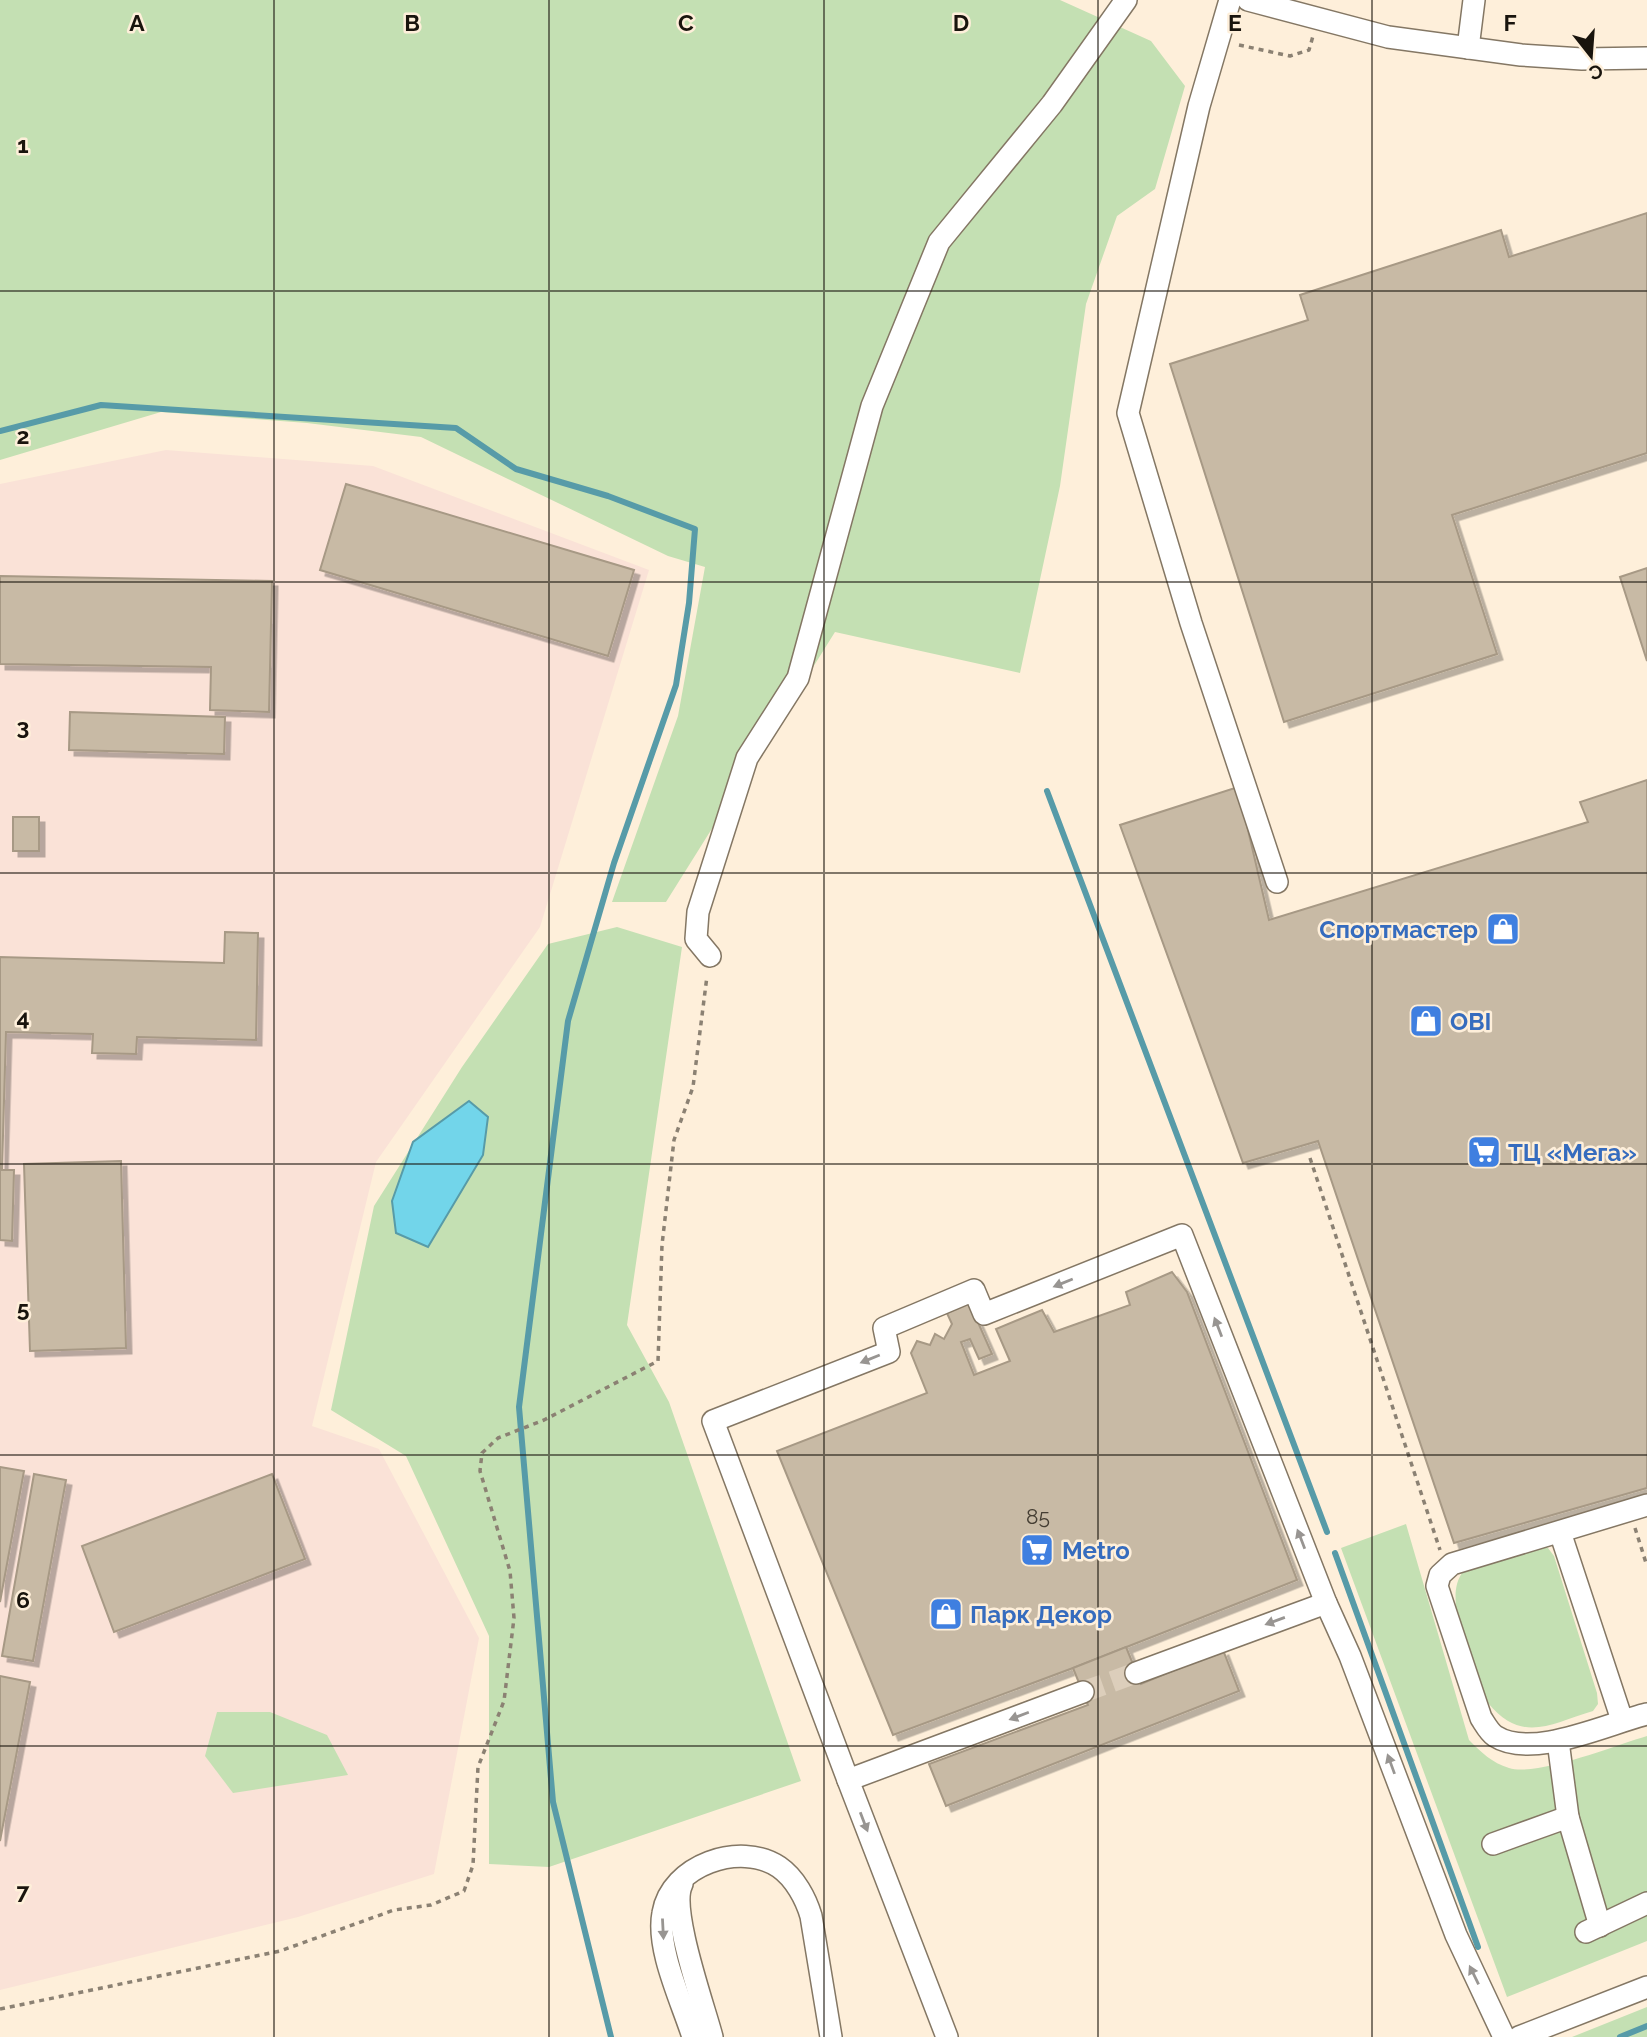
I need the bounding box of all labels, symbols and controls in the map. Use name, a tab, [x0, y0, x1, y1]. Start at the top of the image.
text: A	[129, 9, 145, 36]
text: B	[404, 9, 420, 36]
text: C	[678, 9, 694, 36]
text: D	[953, 9, 969, 36]
text: E	[1228, 9, 1242, 36]
text: F	[1503, 9, 1517, 36]
north arrow	[1556, 21, 1626, 91]
text: С	[1587, 60, 1605, 85]
text: 1	[17, 131, 29, 158]
text: 2	[17, 422, 29, 449]
text: 3	[17, 713, 29, 740]
shop icon: Спортмастер	[1484, 910, 1522, 948]
place label: Спортмастер	[1319, 915, 1478, 944]
shop icon: OBI	[1407, 1002, 1445, 1040]
text: 4	[16, 1004, 30, 1031]
place label: OBI	[1450, 1007, 1491, 1036]
supermarket icon: ТЦ «Мега»	[1465, 1133, 1503, 1171]
place label: ТЦ «Мега»	[1508, 1138, 1637, 1167]
one-way arrow	[1052, 1277, 1073, 1288]
text: 5	[17, 1295, 30, 1322]
one-way arrow	[1213, 1316, 1224, 1337]
one-way arrow	[859, 1354, 880, 1365]
house number: 85	[1026, 1504, 1050, 1529]
one-way arrow	[1295, 1528, 1306, 1549]
supermarket icon: Metro	[1018, 1531, 1056, 1569]
place label: Metro	[1062, 1536, 1130, 1565]
text: 6	[16, 1586, 30, 1613]
shop icon: Парк Декор	[927, 1595, 965, 1633]
place label: Парк Декор	[970, 1600, 1112, 1629]
one-way arrow	[1265, 1616, 1286, 1627]
one-way arrow	[1008, 1711, 1029, 1722]
one-way arrow	[1386, 1753, 1397, 1774]
one-way arrow	[859, 1812, 870, 1833]
text: 7	[17, 1877, 30, 1904]
one-way arrow	[657, 1918, 668, 1940]
one-way arrow	[1469, 1965, 1480, 1985]

